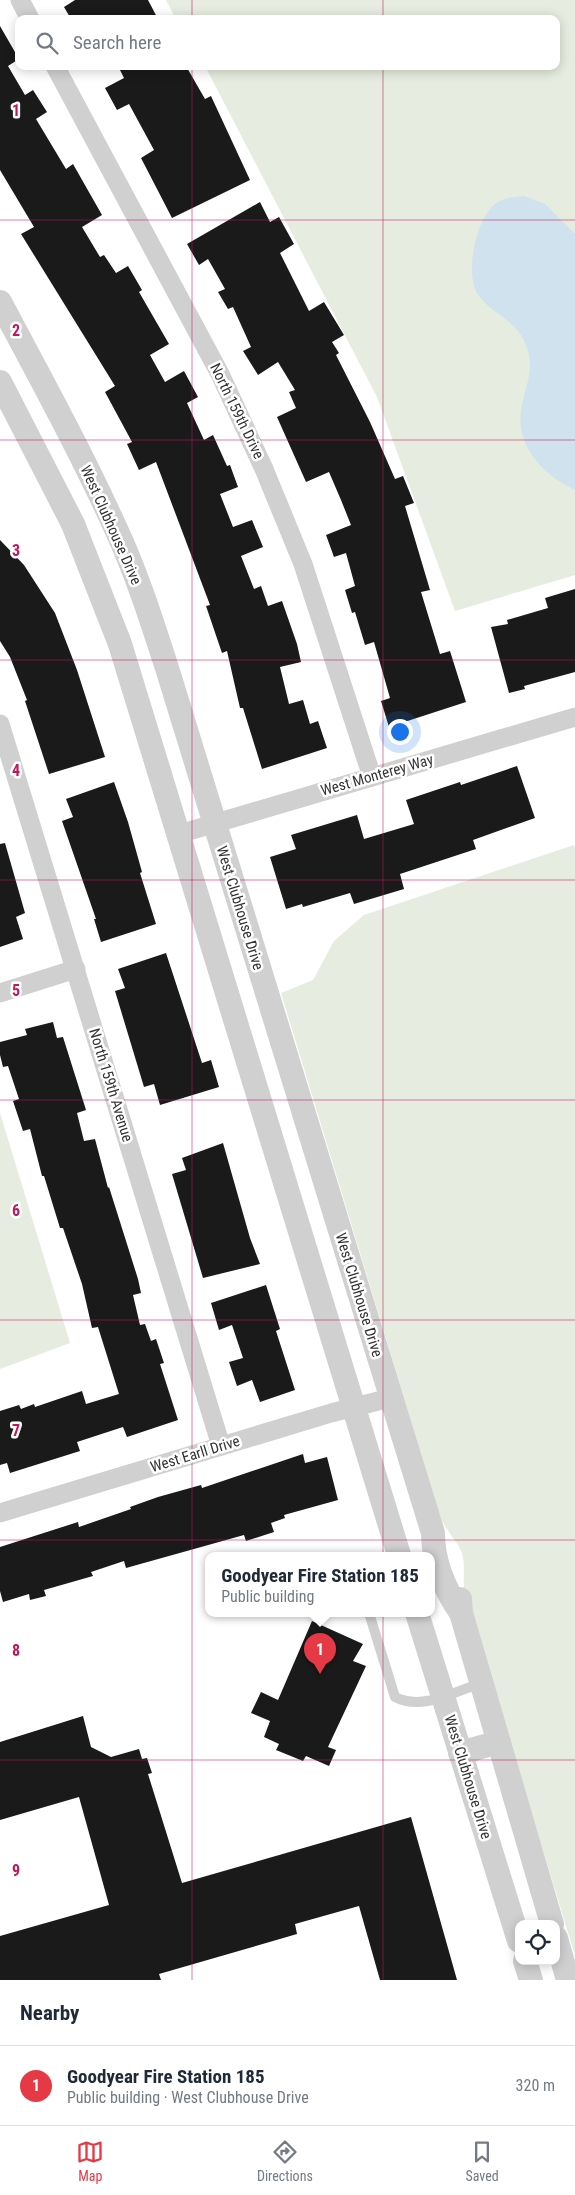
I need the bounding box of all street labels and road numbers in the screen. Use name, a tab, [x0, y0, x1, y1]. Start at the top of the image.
street label: North 159th Drive	[206, 360, 268, 462]
street label: West Clubhouse Drive	[77, 463, 145, 587]
street label: West Monterey Way	[319, 750, 435, 800]
street label: West Clubhouse Drive	[213, 844, 267, 972]
street label: North 159th Avenue	[85, 1026, 137, 1144]
street label: West Clubhouse Drive	[332, 1231, 386, 1359]
street label: West Earll Drive	[148, 1432, 242, 1476]
street label: West Clubhouse Drive	[441, 1713, 495, 1841]

